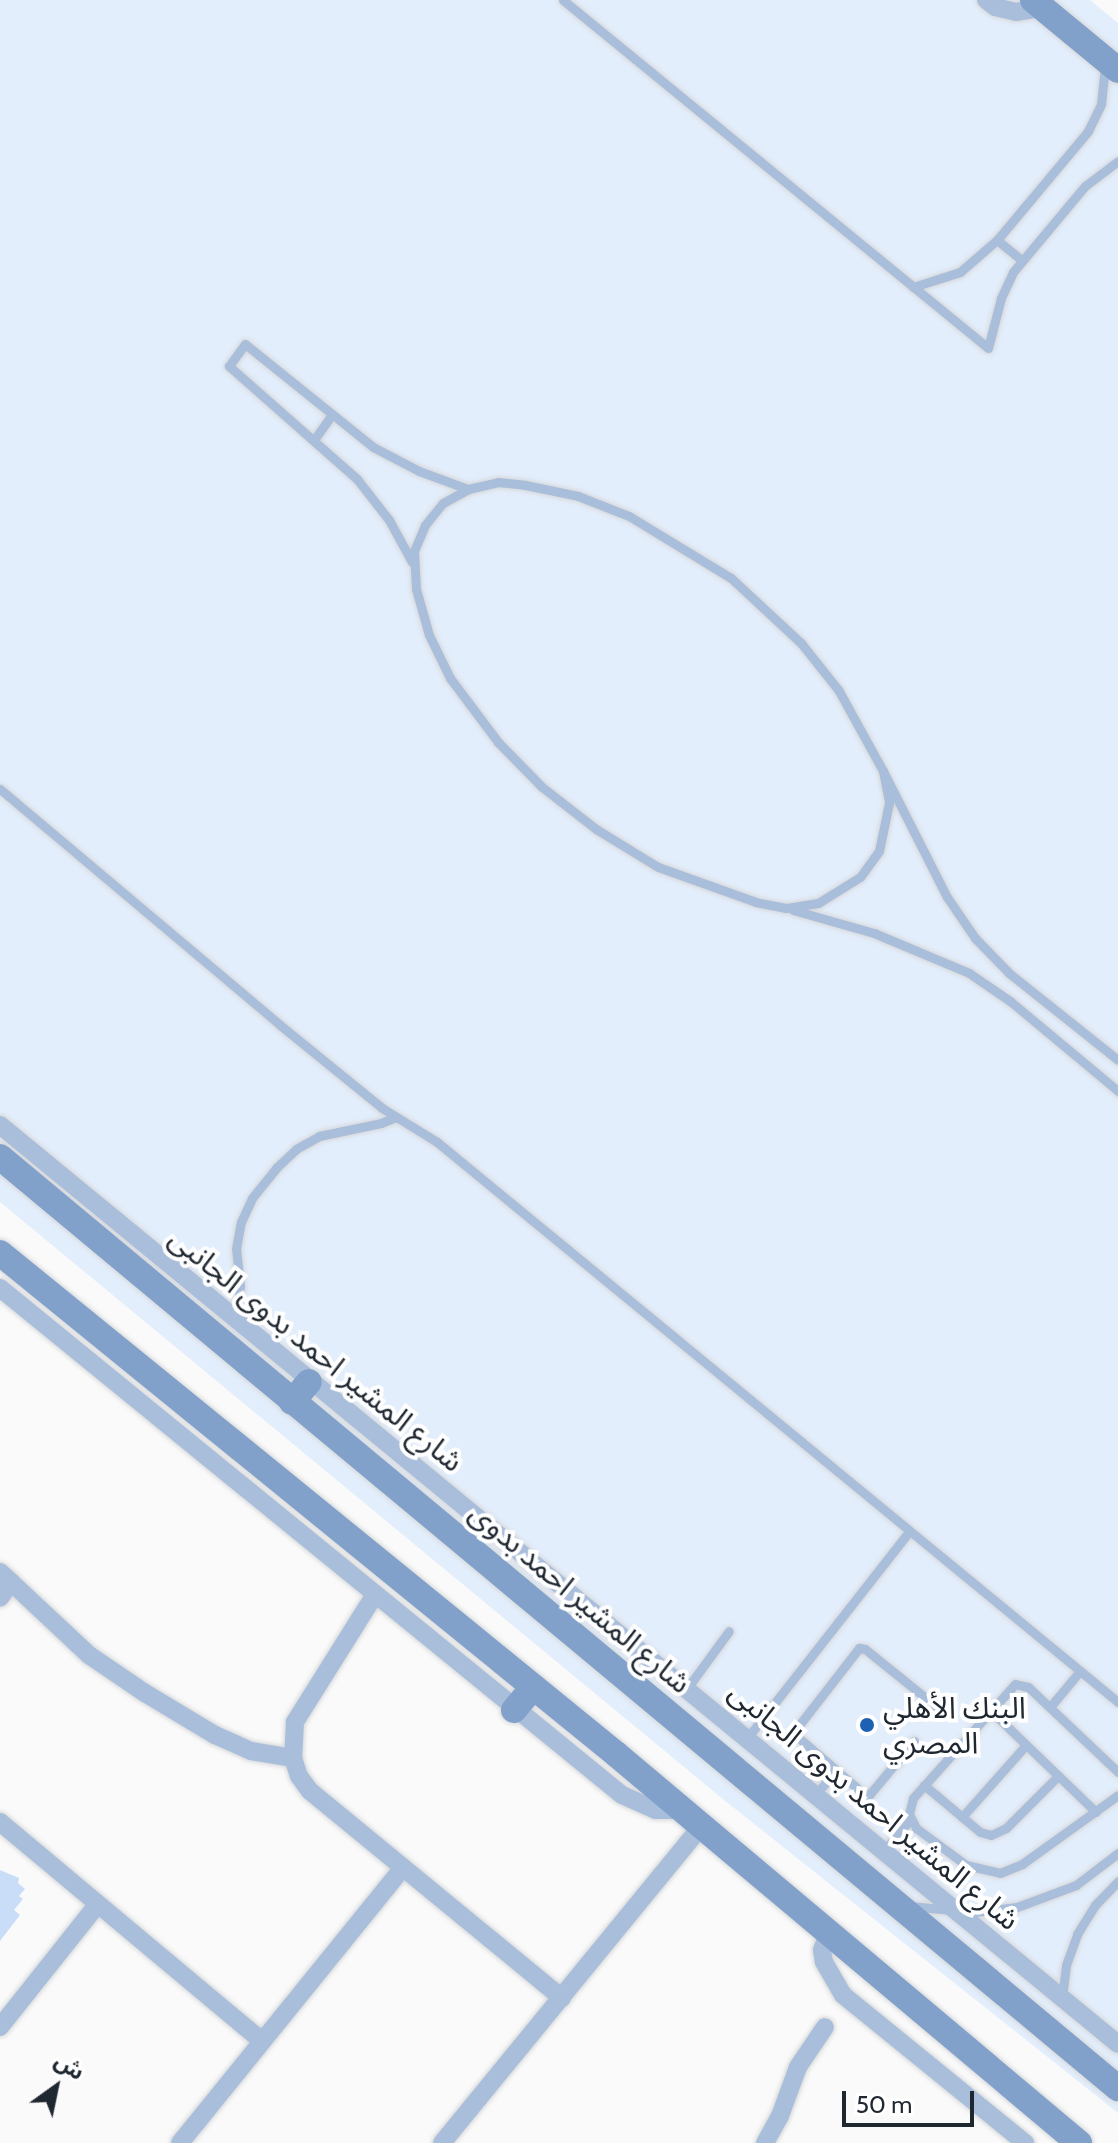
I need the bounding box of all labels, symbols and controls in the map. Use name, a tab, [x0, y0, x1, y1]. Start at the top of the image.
street label: شارع المشير احمد بدوى الجانبى	[162, 1220, 470, 1480]
street label: شارع المشير احمد بدوى	[462, 1495, 698, 1701]
street label: شارع المشير احمد بدوى الجانبى	[722, 1674, 1026, 1938]
place label: البنك الأهلي المصري	[883, 1690, 1026, 1760]
marker: البنك الأهلي المصري	[858, 1716, 876, 1734]
north arrow	[16, 2047, 96, 2127]
text: ش	[49, 2047, 89, 2086]
scale bar	[846, 2075, 978, 2125]
text: 50 m	[856, 2090, 912, 2119]

